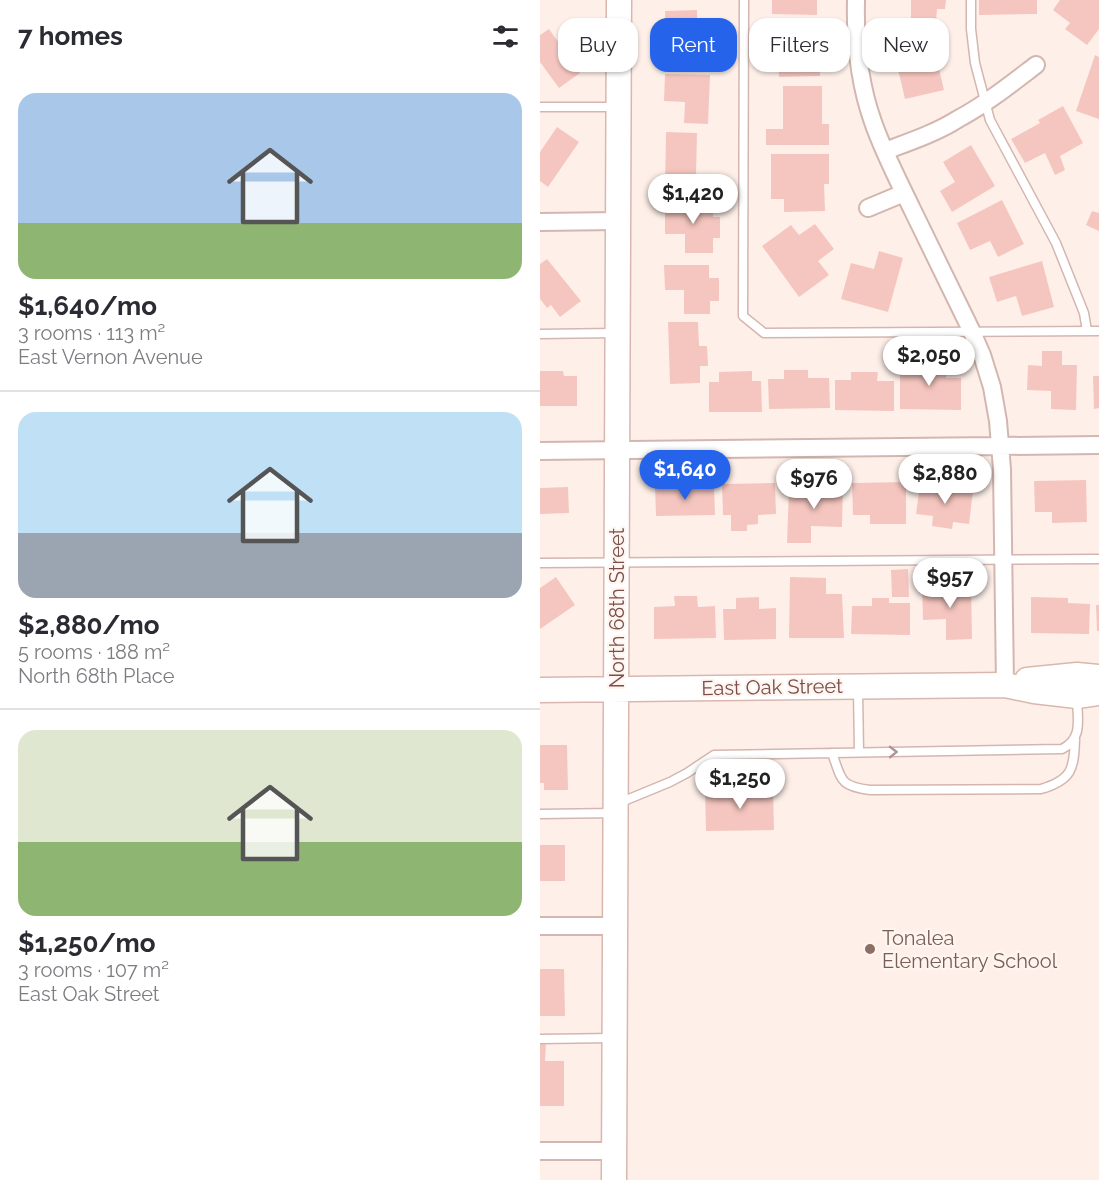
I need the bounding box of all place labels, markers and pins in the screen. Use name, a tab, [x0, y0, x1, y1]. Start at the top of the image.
pin: $1,420	[644, 174, 742, 225]
pin: $2,050	[880, 336, 978, 387]
pin: $1,640	[636, 450, 734, 501]
pin: $2,880	[896, 454, 994, 505]
pin: $976	[778, 459, 850, 510]
pin: $957	[914, 558, 986, 609]
pin: $1,250	[691, 759, 789, 810]
place label: Tonalea Elementary School	[882, 926, 1058, 973]
marker: Tonalea Elementary School	[863, 942, 877, 956]

